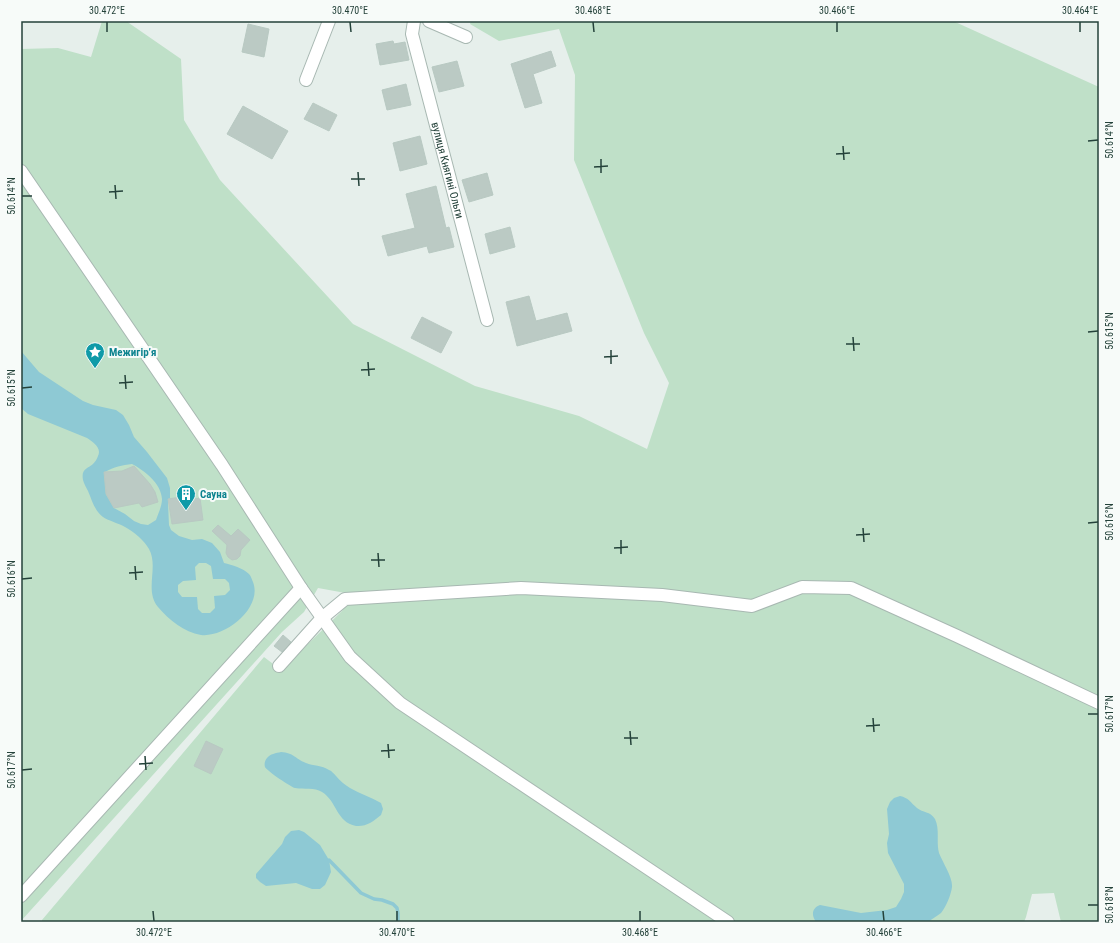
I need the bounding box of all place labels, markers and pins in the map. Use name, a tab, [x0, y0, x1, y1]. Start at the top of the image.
place icon: Межигір’я	[84, 341, 106, 369]
place label: Межигір’я	[109, 346, 156, 359]
building icon: Сауна	[175, 483, 197, 511]
place label: Сауна	[200, 488, 227, 501]

